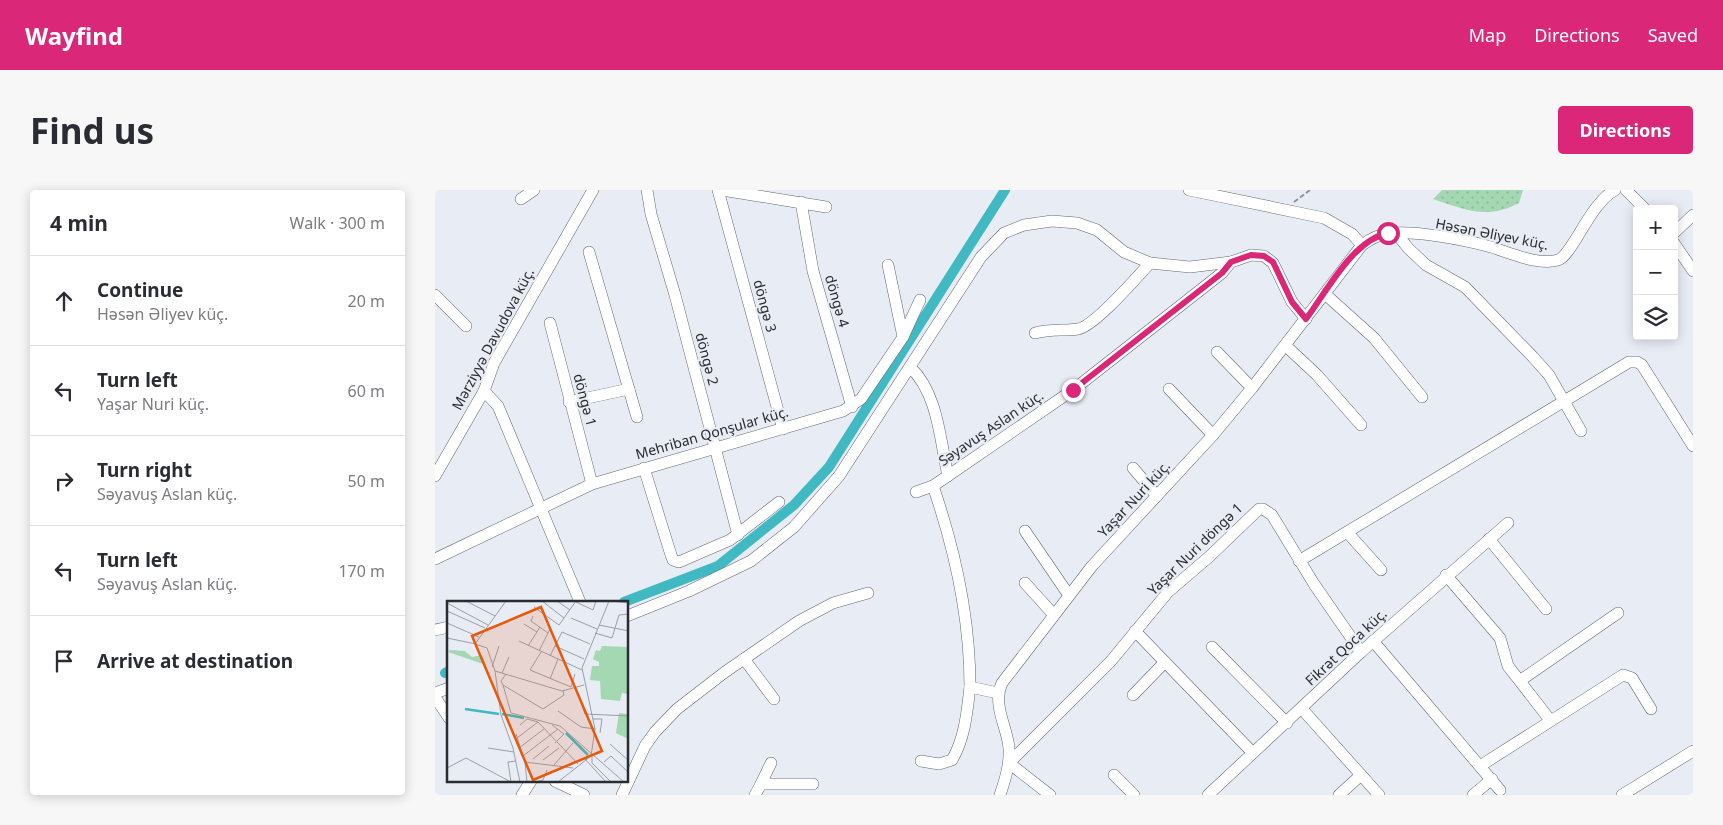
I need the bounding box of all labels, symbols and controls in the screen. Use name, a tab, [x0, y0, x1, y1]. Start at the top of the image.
text: Wayfind	[25, 19, 123, 52]
text: Map	[1469, 23, 1506, 47]
text: Directions	[1534, 23, 1620, 47]
text: Saved	[1648, 23, 1698, 47]
button: Directions	[1558, 106, 1693, 154]
text: Find us	[30, 107, 154, 154]
map controls	[1633, 205, 1678, 340]
button: +	[1633, 205, 1678, 250]
text: 4 min	[50, 209, 108, 237]
text: Walk · 300 m	[290, 212, 385, 234]
street label: Həsən Əliyev küç.	[1434, 213, 1550, 254]
route start	[1377, 222, 1400, 245]
button: −	[1633, 250, 1678, 295]
street label: Mərziyyə Davudova küç.	[447, 264, 538, 413]
street label: döngə 4	[821, 272, 854, 329]
text: Continue	[97, 277, 183, 303]
street label: döngə 3	[749, 277, 782, 334]
icon: ahead	[50, 287, 78, 315]
text: 20 m	[348, 290, 385, 312]
button: layers	[1633, 295, 1678, 340]
text: Həsən Əliyev küç.	[97, 303, 228, 325]
street label: döngə 2	[691, 330, 724, 387]
text: Turn left	[97, 367, 178, 393]
street label: döngə 1	[569, 371, 602, 428]
icon: left	[50, 377, 78, 405]
route end	[1062, 379, 1085, 402]
text: 60 m	[348, 380, 385, 402]
street label: Səyavuş Aslan küç.	[935, 385, 1047, 470]
text: Yaşar Nuri küç.	[97, 393, 209, 415]
street label: Mehriban Qonşular küç.	[633, 402, 791, 463]
street label: Yaşar Nuri küç.	[1093, 456, 1174, 541]
text: Turn right	[97, 457, 192, 483]
icon: right	[50, 467, 78, 495]
text: 50 m	[348, 470, 385, 492]
text: Səyavuş Aslan küç.	[97, 483, 237, 505]
street label: Yaşar Nuri döngə 1	[1143, 498, 1246, 599]
text: Turn left	[97, 547, 178, 573]
icon: left	[50, 557, 78, 585]
text: 170 m	[338, 560, 385, 582]
text: Səyavuş Aslan küç.	[97, 573, 237, 595]
inset map	[447, 601, 629, 782]
street label: Fikrət Qoca küç.	[1301, 604, 1391, 689]
icon: arrive	[50, 647, 78, 675]
text: Arrive at destination	[97, 648, 293, 674]

